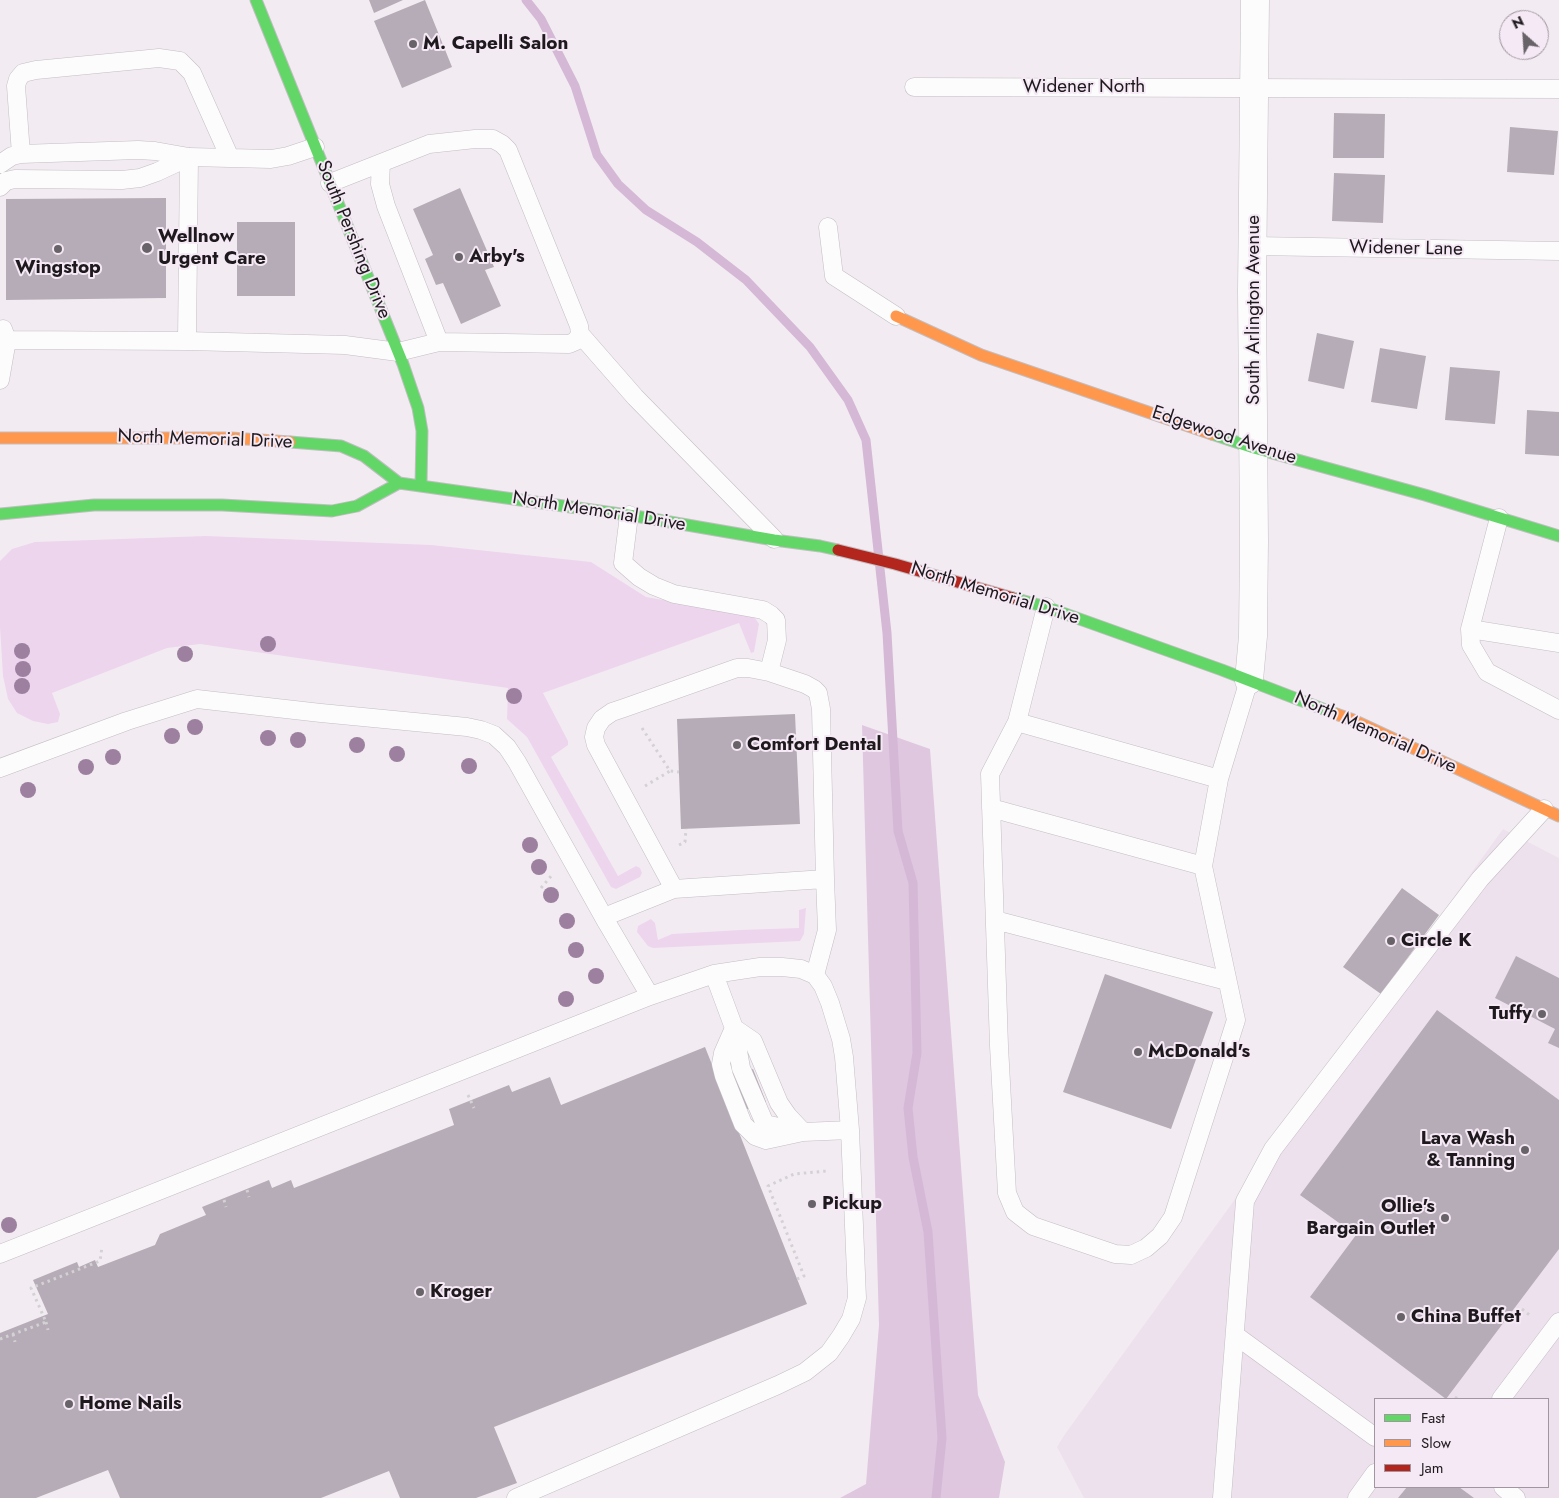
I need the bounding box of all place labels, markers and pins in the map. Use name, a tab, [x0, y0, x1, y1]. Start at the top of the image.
place label: M. Capelli Salon	[423, 33, 569, 55]
marker: M. Capelli Salon	[407, 38, 419, 50]
place label: Wellnow Urgent Care	[158, 226, 266, 270]
marker: Wellnow Urgent Care	[140, 241, 154, 255]
marker: Wingstop	[52, 243, 64, 255]
place label: Arby's	[469, 246, 525, 268]
marker: Arby's	[453, 251, 465, 263]
place label: Wingstop	[15, 257, 101, 279]
place label: Comfort Dental	[747, 734, 882, 756]
marker: Comfort Dental	[731, 739, 743, 751]
place label: Circle K	[1401, 930, 1471, 952]
marker: Circle K	[1385, 935, 1397, 947]
place label: Tuffy	[1489, 1003, 1532, 1025]
marker: Tuffy	[1536, 1008, 1548, 1020]
place label: McDonald's	[1148, 1041, 1250, 1063]
marker: McDonald's	[1132, 1046, 1144, 1058]
place label: Lava Wash & Tanning	[1421, 1128, 1515, 1172]
marker: Lava Wash & Tanning	[1519, 1144, 1531, 1156]
place label: Pickup	[822, 1193, 882, 1215]
place label: Ollie's Bargain Outlet	[1306, 1196, 1435, 1240]
marker: Pickup	[806, 1198, 818, 1210]
marker: Ollie's Bargain Outlet	[1439, 1212, 1451, 1224]
place label: Kroger	[430, 1281, 492, 1303]
marker: Kroger	[414, 1286, 426, 1298]
place label: China Buffet	[1411, 1306, 1521, 1328]
marker: China Buffet	[1395, 1311, 1407, 1323]
place label: Home Nails	[79, 1393, 182, 1415]
marker: Home Nails	[63, 1398, 75, 1410]

